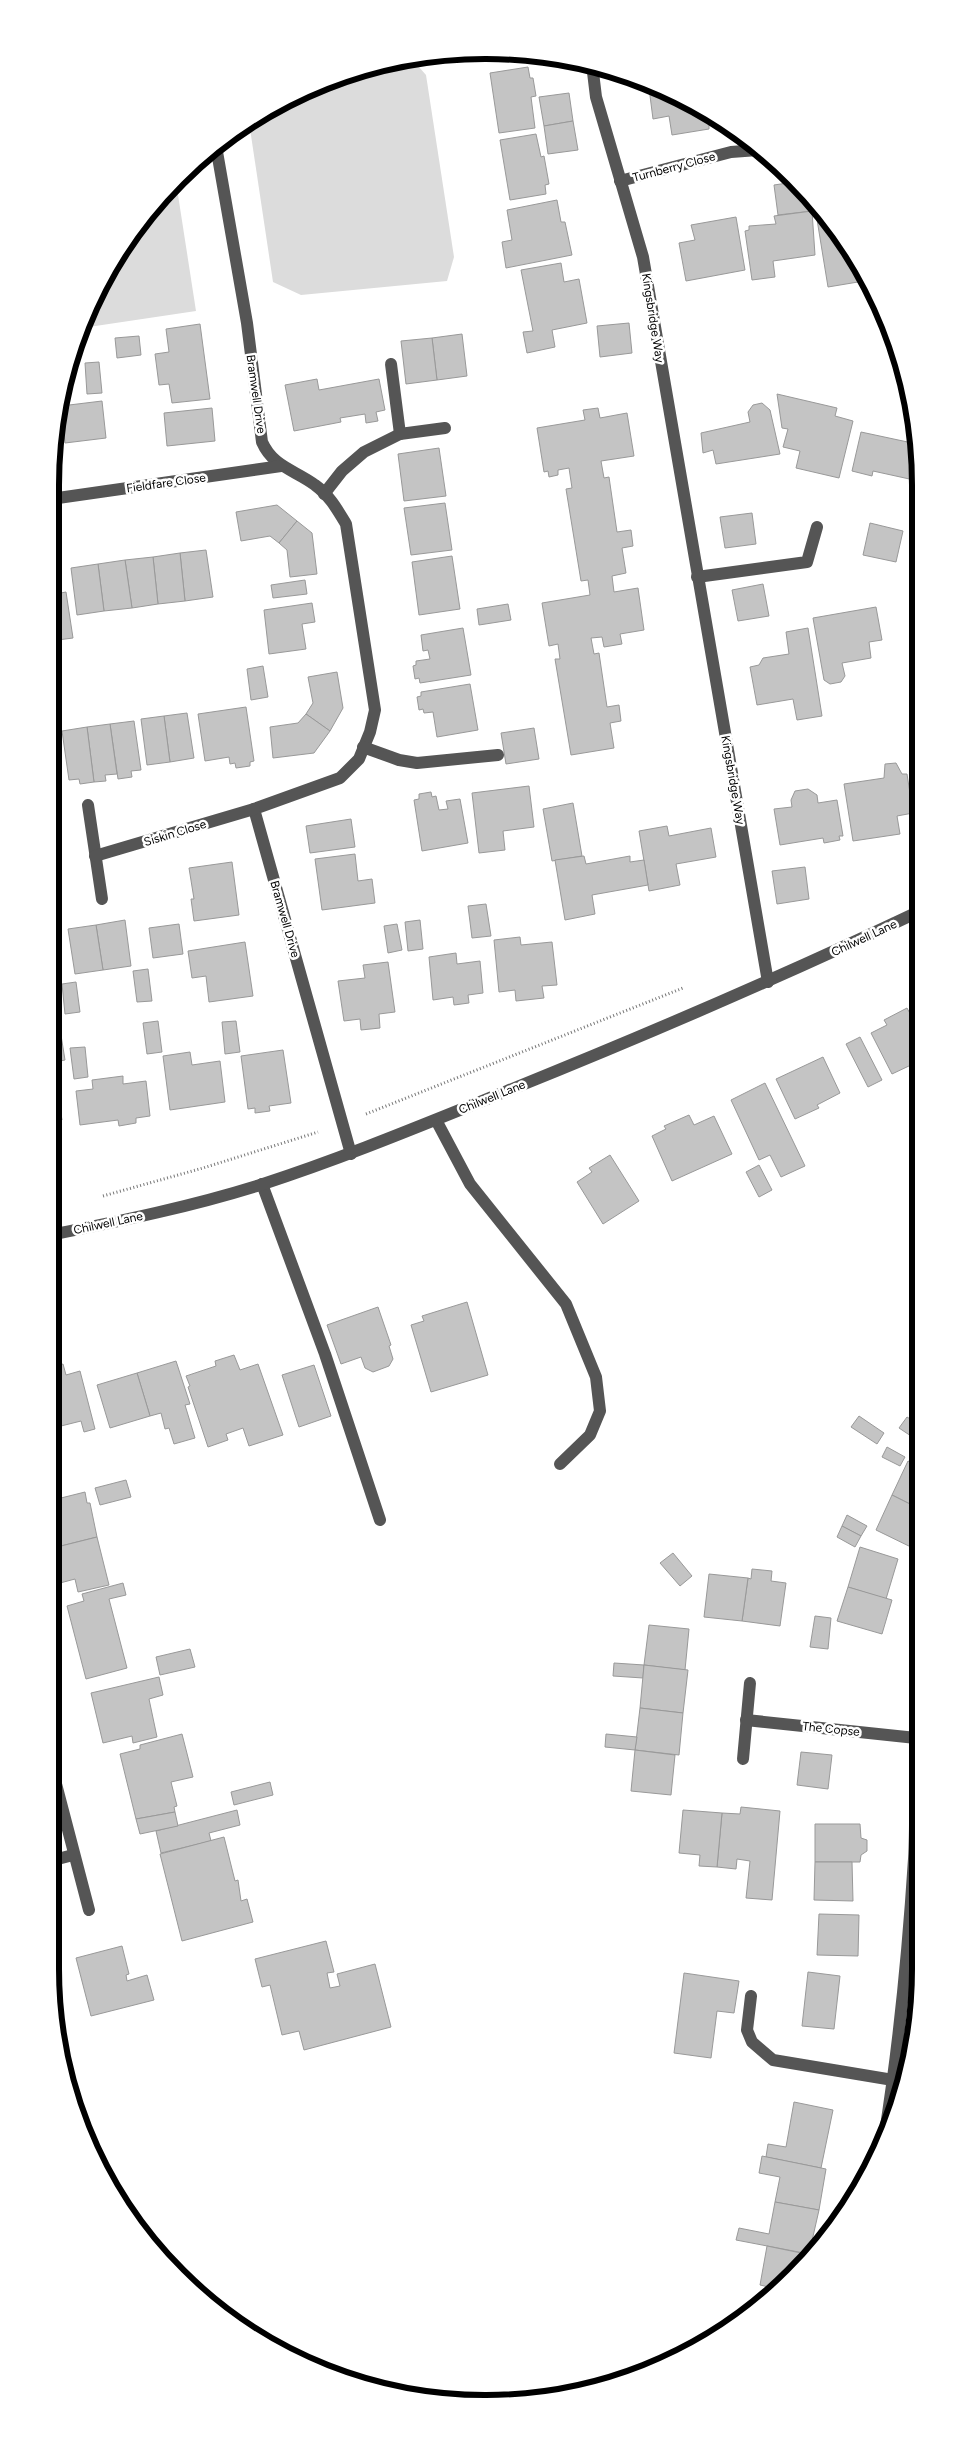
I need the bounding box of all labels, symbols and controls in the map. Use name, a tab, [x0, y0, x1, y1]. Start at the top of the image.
street label: Turnberry Close	[631, 149, 717, 185]
street label: Kingsbridge Way	[639, 272, 667, 364]
street label: Bramwell Drive	[244, 354, 269, 435]
street label: Fieldfare Close	[125, 470, 207, 495]
street label: Kingsbridge Way	[718, 734, 748, 826]
street label: Siskin Close	[142, 817, 208, 849]
street label: Bramwell Drive	[267, 879, 303, 960]
street label: Chilwell Lane	[829, 917, 899, 959]
street label: Chilwell Lane	[457, 1077, 528, 1117]
street label: Chilwell Lane	[72, 1209, 144, 1237]
street label: The Copse	[802, 1719, 861, 1739]

